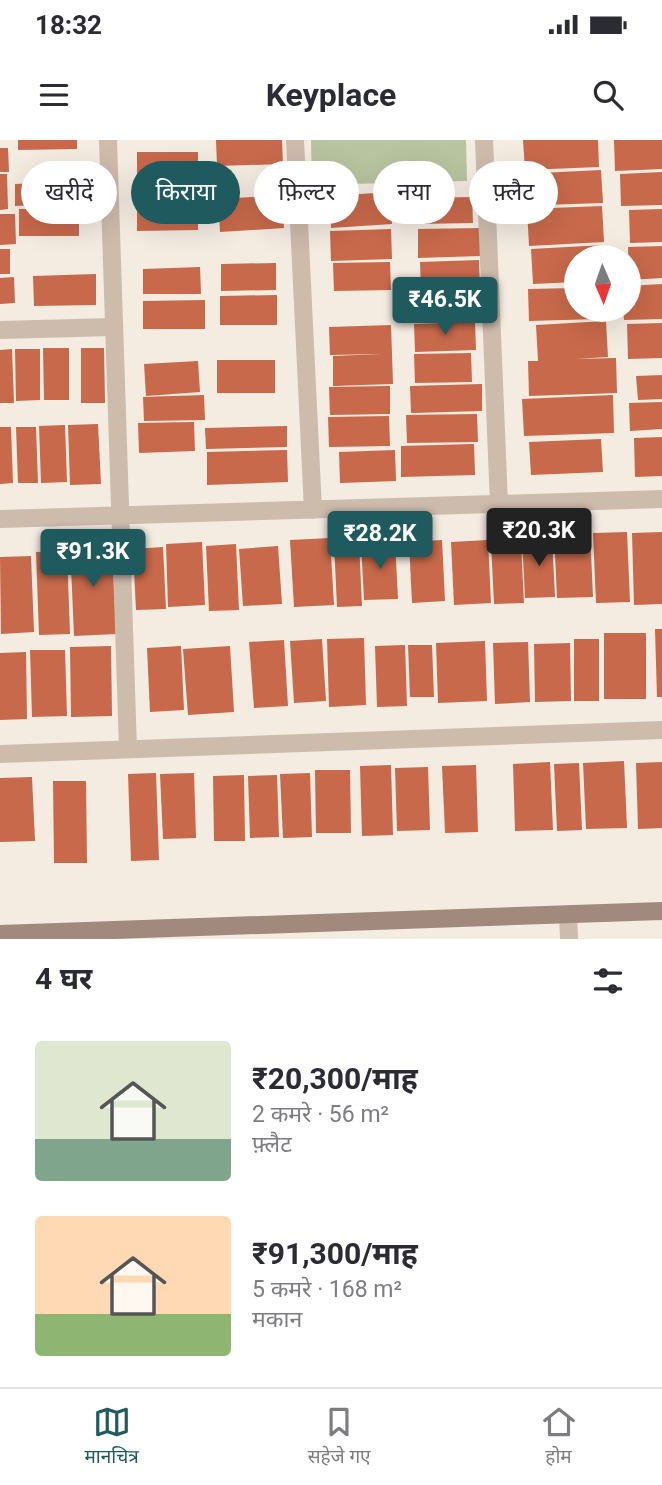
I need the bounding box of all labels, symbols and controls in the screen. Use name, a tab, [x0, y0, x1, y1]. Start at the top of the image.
text: 18:32	[35, 10, 102, 40]
icon: menu	[35, 76, 73, 114]
text: Keyplace	[266, 76, 396, 114]
icon: search	[589, 76, 627, 114]
chip: खरीदें	[21, 161, 117, 224]
chip: किराया	[131, 161, 240, 224]
chip: फ़िल्टर	[254, 161, 359, 224]
chip: नया	[373, 161, 455, 224]
chip: फ़्लैट	[469, 161, 558, 224]
north arrow	[564, 245, 640, 322]
map controls	[564, 245, 641, 322]
pin: ₹46.5K	[388, 278, 502, 337]
text: ₹46.5K	[409, 286, 481, 313]
pin: ₹20.3K	[482, 508, 596, 568]
pin: ₹28.2K	[323, 512, 437, 571]
text: ₹20.3K	[503, 517, 575, 544]
text: ₹28.2K	[344, 520, 416, 547]
pin: ₹91.3K	[36, 530, 150, 589]
text: ₹91.3K	[57, 538, 129, 565]
text: 4 घर	[35, 961, 92, 996]
icon: filters	[589, 962, 627, 1000]
text: ₹20,300/माह	[252, 1061, 418, 1096]
icon: home	[91, 1069, 175, 1153]
text: 2 कमरे · 56 m²	[252, 1101, 389, 1128]
text: फ़्लैट	[252, 1131, 292, 1158]
text: ₹91,300/माह	[252, 1236, 418, 1271]
icon: home	[91, 1244, 175, 1328]
text: 5 कमरे · 168 m²	[252, 1276, 402, 1303]
text: मकान	[252, 1306, 302, 1333]
tab: मानचित्र	[84, 1403, 139, 1471]
tab: सहेजे गए	[308, 1403, 371, 1471]
tab: होम	[540, 1403, 578, 1471]

